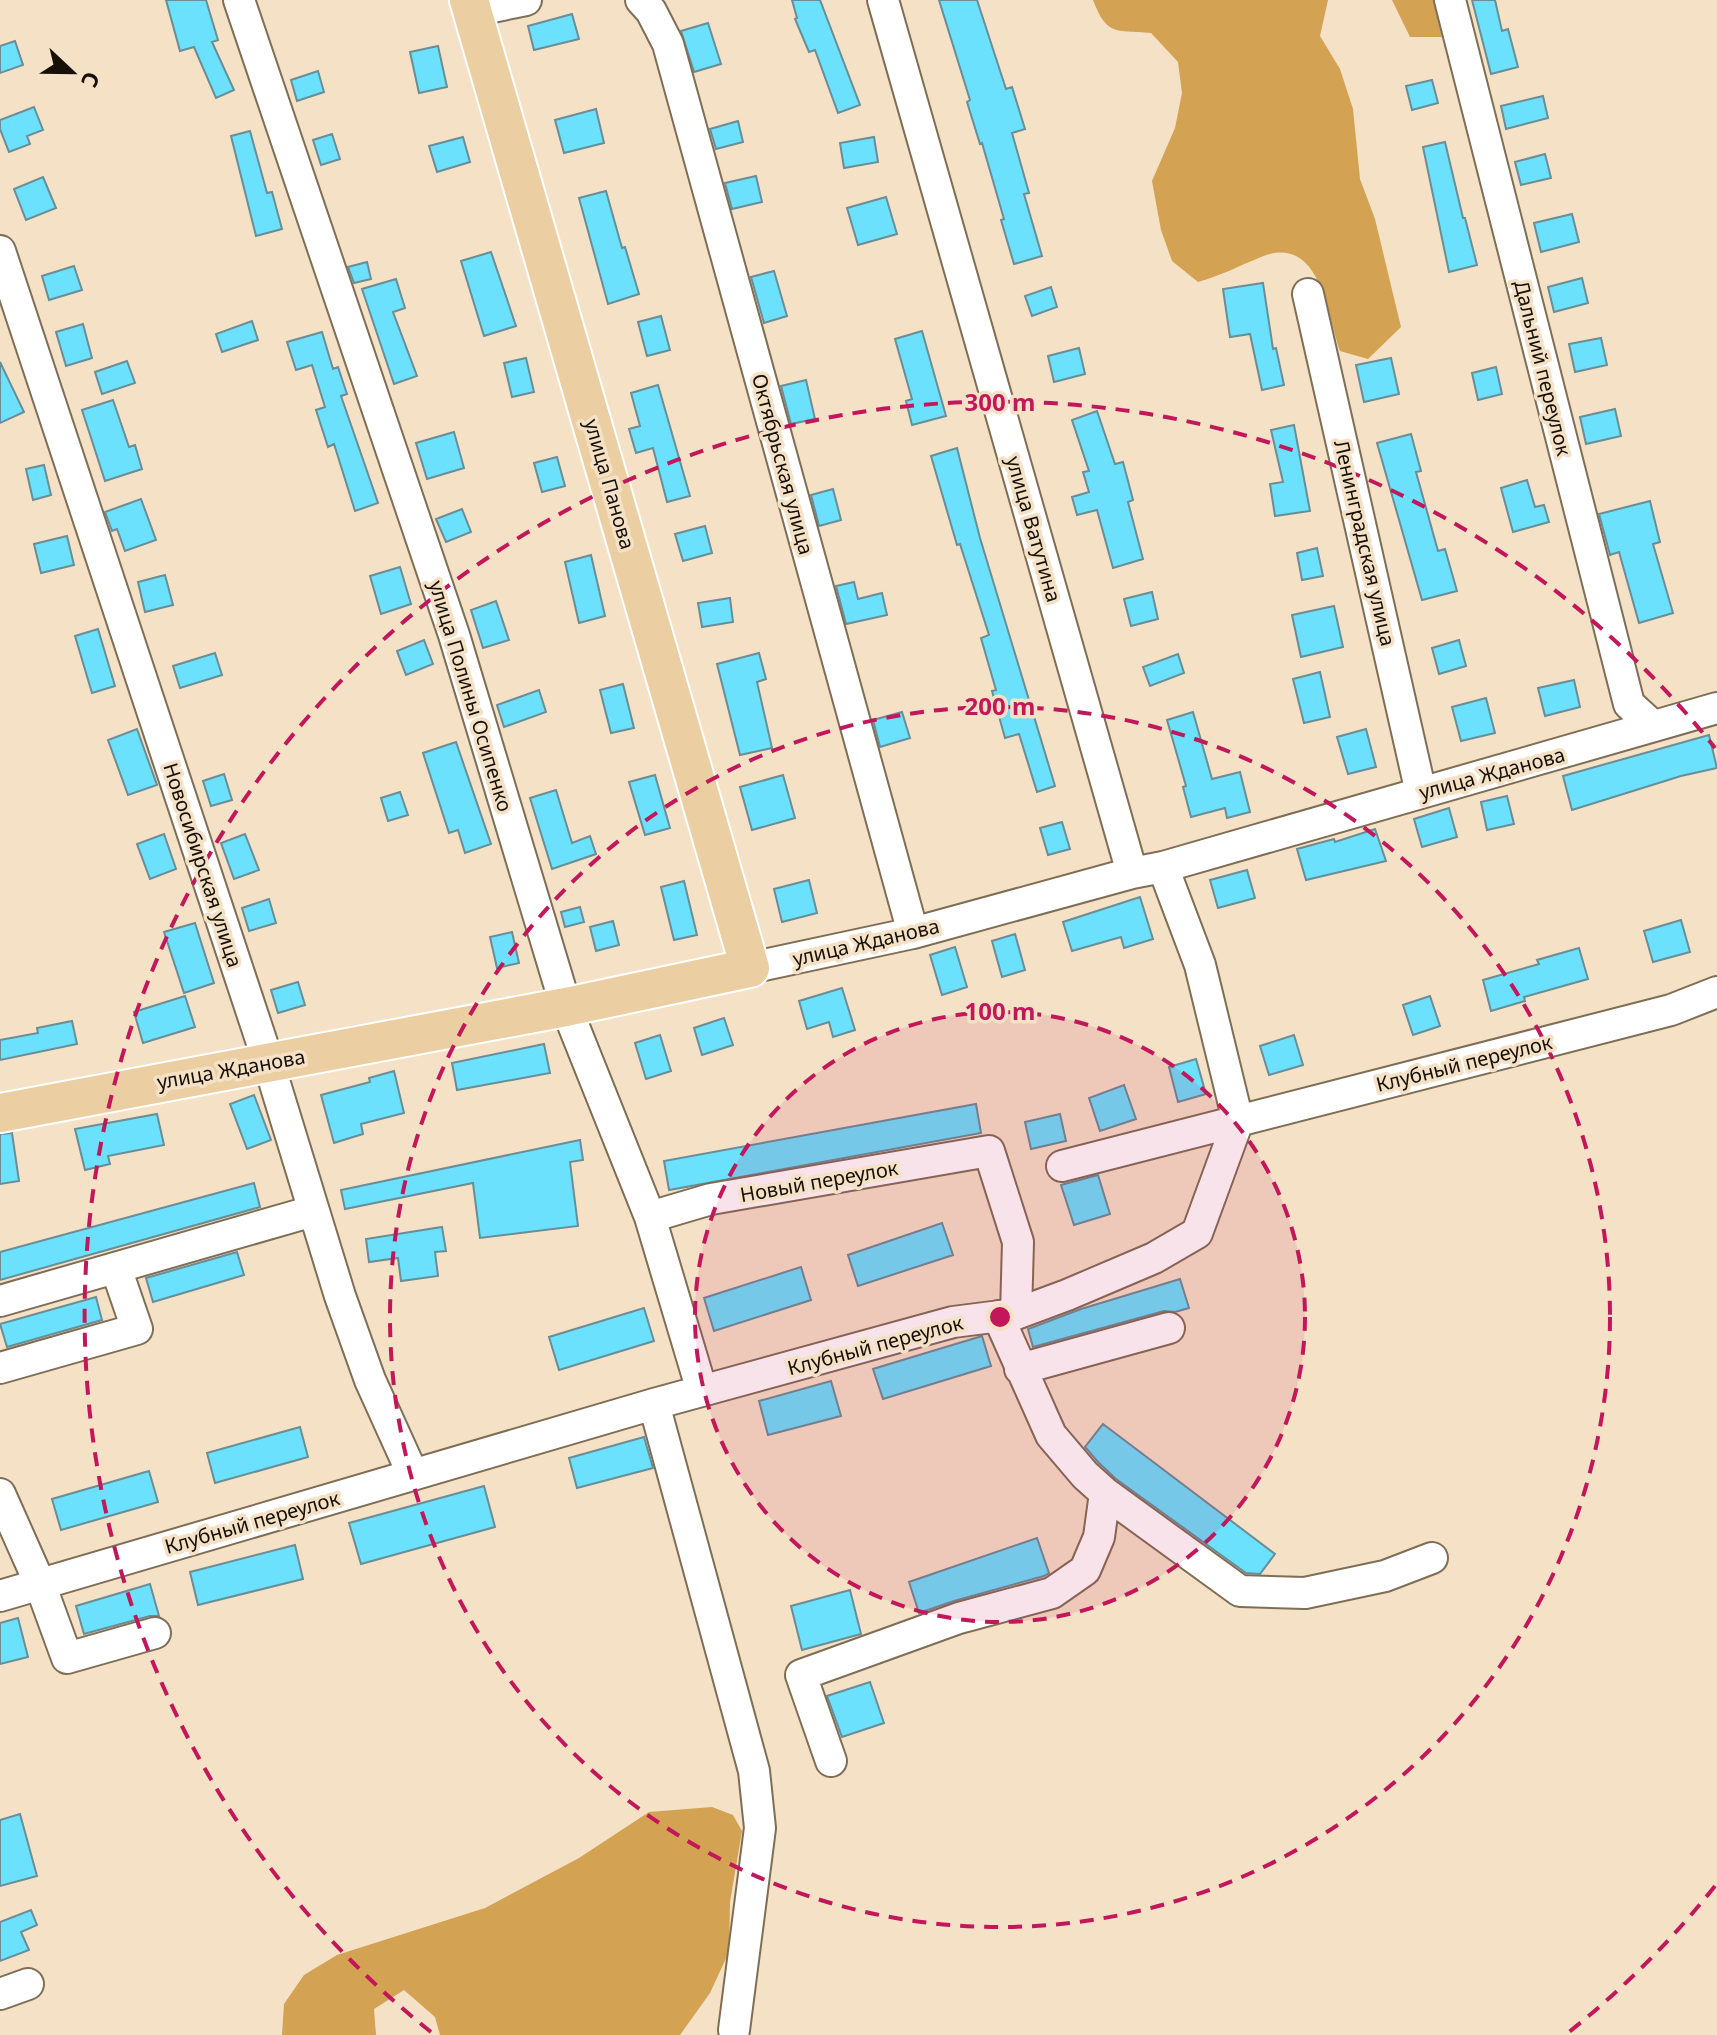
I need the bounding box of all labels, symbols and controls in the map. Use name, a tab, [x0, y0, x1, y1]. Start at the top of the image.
north arrow	[32, 32, 112, 112]
text: С	[75, 68, 108, 92]
street label: Дальний переулок	[1508, 277, 1578, 459]
street label: Октябрьская улица	[746, 371, 820, 557]
text: 300 m	[965, 385, 1035, 418]
street label: улица Панова	[579, 416, 641, 552]
street label: Ленинградская улица	[1328, 437, 1402, 649]
street label: улица Ватутина	[1000, 453, 1068, 605]
street label: улица Полины Осипенко	[423, 577, 519, 815]
text: 200 m	[965, 689, 1035, 722]
street label: улица Жданова	[1416, 741, 1568, 805]
street label: Новосибирская улица	[157, 759, 249, 971]
street label: улица Жданова	[790, 912, 942, 972]
text: 100 m	[965, 994, 1035, 1027]
street label: Клубный переулок	[1373, 1028, 1555, 1098]
street label: улица Жданова	[155, 1043, 307, 1095]
street label: Новый переулок	[738, 1154, 900, 1208]
centre of rings	[986, 1303, 1014, 1331]
street label: Клубный переулок	[784, 1308, 966, 1381]
street label: Клубный переулок	[161, 1484, 343, 1560]

